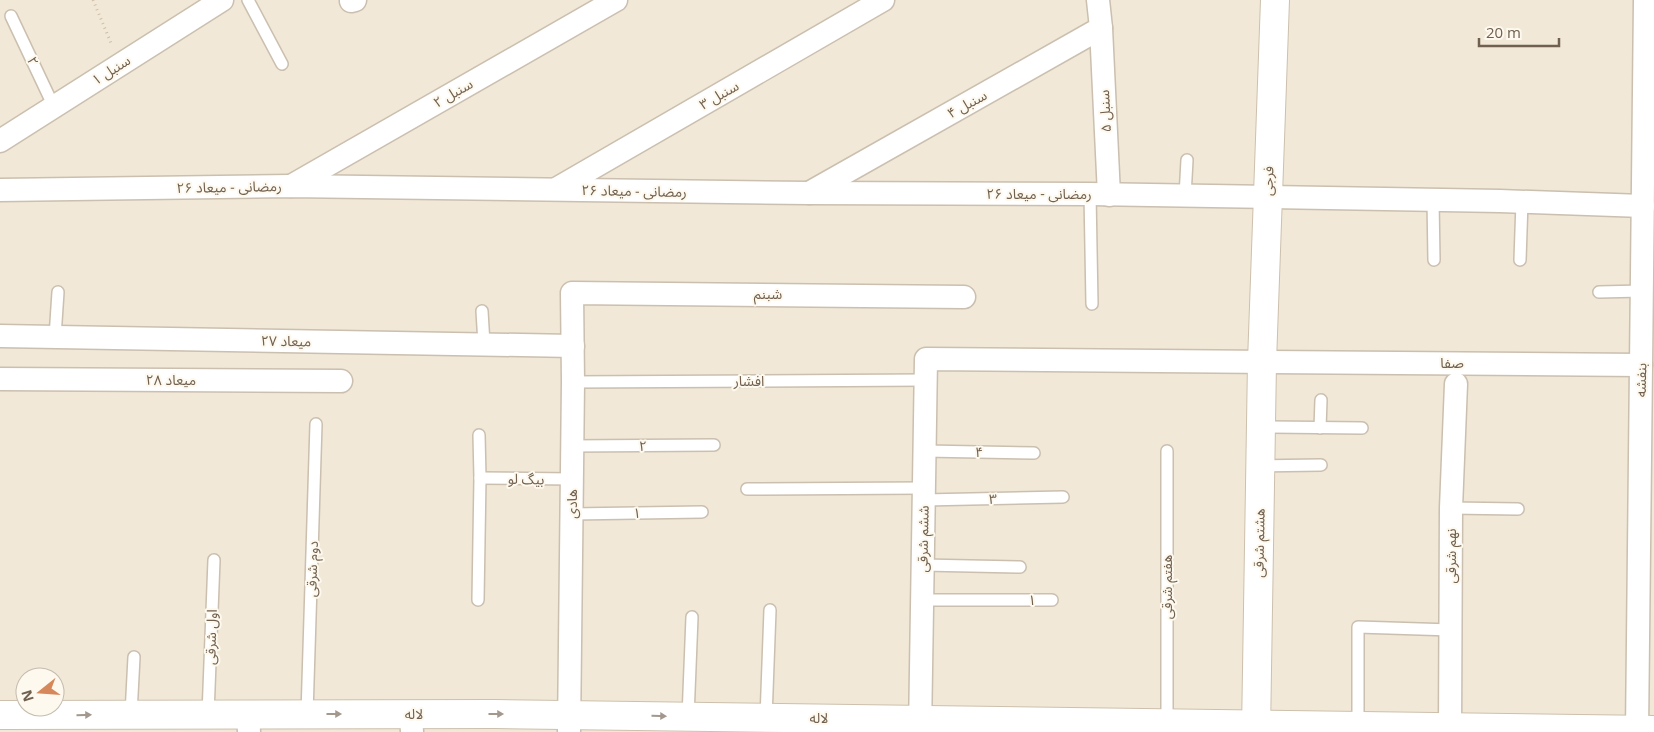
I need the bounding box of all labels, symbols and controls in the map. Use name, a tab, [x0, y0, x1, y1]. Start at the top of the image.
scale bar	[1479, 15, 1559, 47]
text: 20 m	[1486, 22, 1521, 42]
street label: سنبل ۱	[88, 50, 134, 89]
street label: ۲	[23, 53, 44, 68]
street label: سنبل ۲	[430, 74, 476, 111]
street label: سنبل ۳	[696, 76, 742, 113]
street label: سنبل ۴	[944, 85, 990, 122]
street label: سنبل ۵	[1094, 89, 1115, 133]
street label: فرجی	[1257, 166, 1278, 196]
street label: رمضانی - میعاد ۲۶	[176, 176, 282, 197]
street label: رمضانی - میعاد ۲۶	[581, 180, 687, 201]
street label: رمضانی - میعاد ۲۶	[986, 184, 1092, 203]
street label: شبنم	[754, 284, 782, 305]
street label: میعاد ۲۷	[261, 331, 311, 350]
street label: صفا	[1440, 353, 1464, 372]
street label: بنفشه	[1631, 362, 1650, 397]
street label: میعاد ۲۸	[146, 370, 196, 389]
street label: افشار	[733, 371, 764, 390]
street label: ۲	[639, 436, 647, 455]
street label: ۴	[975, 442, 983, 461]
street label: بیگ لو	[508, 469, 545, 488]
street label: هادی	[562, 489, 581, 519]
street label: ۳	[989, 489, 997, 508]
street label: ۱	[633, 503, 641, 522]
street label: ششم شرقی	[912, 505, 935, 573]
street label: هشتم شرقی	[1248, 508, 1271, 578]
street label: نهم شرقی	[1441, 528, 1462, 584]
street label: دوم شرقی	[301, 540, 324, 597]
street label: هفتم شرقی	[1157, 555, 1178, 619]
street label: ۱	[1028, 590, 1036, 609]
street label: اول شرقی	[200, 609, 221, 665]
north arrow	[15, 667, 65, 717]
text: N	[16, 688, 38, 704]
street label: لاله	[405, 704, 423, 723]
street label: لاله	[810, 708, 828, 727]
one-way arrow	[326, 710, 342, 718]
one-way arrow	[488, 710, 504, 718]
one-way arrow	[76, 711, 92, 719]
one-way arrow	[651, 713, 667, 721]

